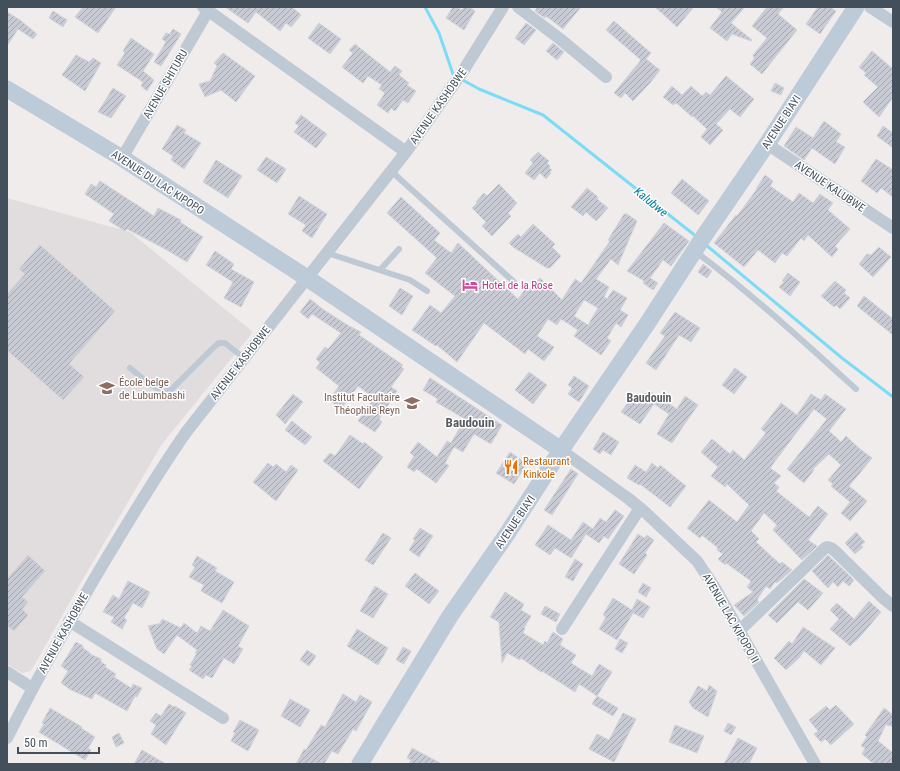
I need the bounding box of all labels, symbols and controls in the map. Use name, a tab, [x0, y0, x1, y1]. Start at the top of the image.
street label: AVENUE SHITURU	[140, 47, 190, 121]
street label: AVENUE KASHOBWE	[407, 65, 470, 147]
street label: AVENUE BIAYI	[759, 93, 804, 152]
street label: AVENUE DU LAC KIPOPO	[109, 148, 207, 217]
street label: AVENUE KALUBWE	[792, 158, 868, 215]
water label: Kalubwe	[631, 184, 671, 220]
hotel icon: Hotel de la Rose	[461, 276, 479, 294]
place label: Hotel de la Rose	[482, 279, 553, 292]
street label: AVENUE KASHOBWE	[208, 323, 273, 403]
place label: École belge de Lubumbashi	[119, 376, 185, 402]
school or university icon: École belge de Lubumbashi	[98, 379, 116, 397]
place label: Institut Facultaire Théophile Reyn	[324, 391, 400, 417]
district label: Baudouin	[626, 391, 672, 405]
school or university icon: Institut Facultaire Théophile Reyn	[403, 394, 421, 412]
district label: Baudouin	[446, 415, 494, 430]
place label: Restaurant Kinkole	[523, 455, 570, 481]
restaurant icon: Restaurant Kinkole	[502, 458, 520, 476]
street label: AVENUE BIAYI	[493, 493, 538, 551]
street label: AVENUE LAC KIPOPO II	[700, 571, 761, 665]
street label: AVENUE KASHOBWE	[36, 590, 91, 676]
scale bar	[18, 729, 99, 755]
text: 50 m	[24, 736, 48, 750]

